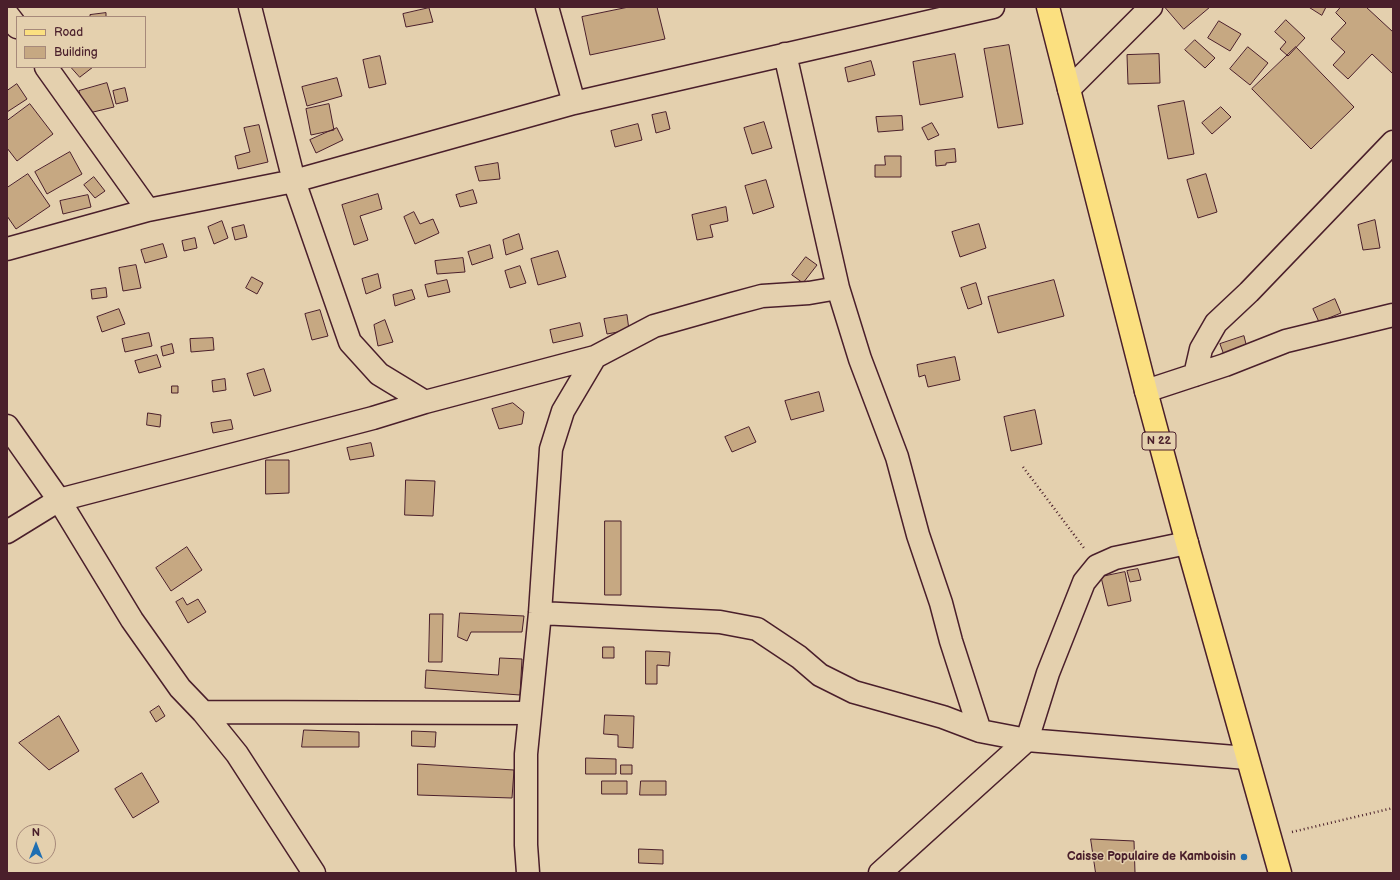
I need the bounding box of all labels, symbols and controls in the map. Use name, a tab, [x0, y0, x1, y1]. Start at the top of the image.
legend	[16, 16, 146, 68]
text: Road	[54, 25, 83, 40]
text: Building	[54, 45, 98, 60]
road number: N 22	[1142, 432, 1176, 450]
north arrow	[16, 824, 56, 864]
text: N	[32, 826, 40, 839]
place label: Caisse Populaire de Kamboisin	[1067, 850, 1236, 864]
marker: Caisse Populaire de Kamboisin	[1239, 852, 1249, 862]

